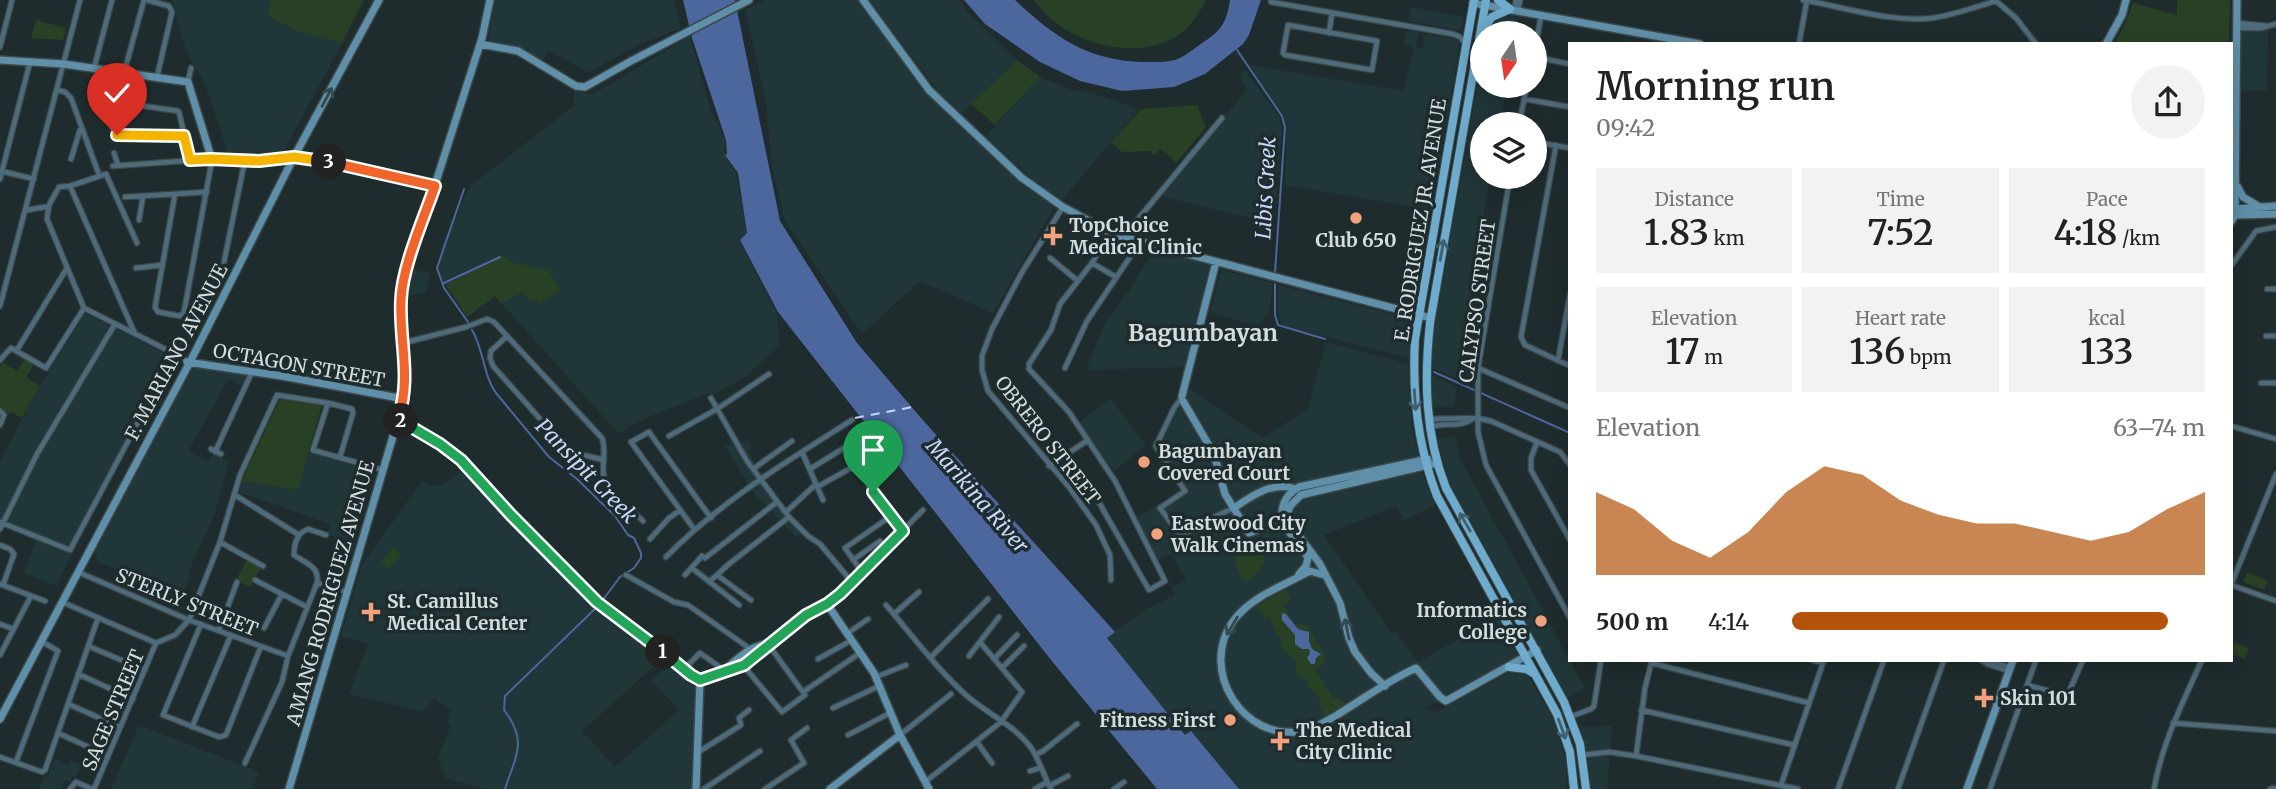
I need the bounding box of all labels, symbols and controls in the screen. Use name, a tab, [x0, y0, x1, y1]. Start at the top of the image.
north arrow	[1470, 21, 1547, 98]
map controls	[1470, 21, 1547, 189]
pin	[87, 63, 147, 135]
text: Morning run	[1596, 63, 1835, 110]
button: share	[2131, 65, 2205, 139]
icon: check	[98, 74, 136, 112]
one-way arrow	[320, 88, 334, 108]
street label: E. RODRIGUEZ JR. AVENUE	[1389, 97, 1451, 343]
button: layers	[1470, 112, 1547, 189]
text: 09:42	[1596, 113, 1655, 142]
water label: Libis Creek	[1249, 135, 1282, 240]
pin: 3	[312, 144, 346, 180]
text: 3	[323, 149, 334, 173]
text: Distance	[1654, 187, 1734, 211]
text: Time	[1876, 187, 1925, 211]
text: Pace	[2086, 187, 2128, 211]
marker: Club 650	[1348, 210, 1364, 226]
text: 1.83	[1644, 211, 1709, 255]
text: 7:52	[1867, 211, 1934, 255]
text: 4:18	[2053, 211, 2117, 255]
place label: TopChoice Medical Clinic	[1069, 213, 1202, 259]
street label: CALYPSO STREET	[1454, 218, 1500, 384]
marker: TopChoice Medical Clinic	[1043, 226, 1063, 246]
text: km	[1709, 226, 1745, 250]
text: /km	[2117, 226, 2160, 250]
place label: Club 650	[1315, 228, 1397, 252]
one-way arrow	[1436, 239, 1449, 262]
street label: F. MARIANO AVENUE	[119, 260, 233, 444]
text: Elevation	[1651, 306, 1737, 330]
text: Heart rate	[1855, 306, 1946, 330]
text: kcal	[2088, 306, 2126, 330]
district label: Bagumbayan	[1128, 318, 1278, 347]
text: 17	[1665, 330, 1700, 374]
text: 136	[1849, 330, 1905, 374]
text: 133	[2080, 330, 2134, 374]
street label: OCTAGON STREET	[211, 338, 387, 392]
text: m	[1700, 345, 1723, 369]
text: bpm	[1905, 345, 1952, 369]
street label: OBRERO STREET	[990, 371, 1106, 509]
one-way arrow	[1409, 388, 1422, 410]
pin: 2	[384, 404, 418, 438]
text: 2	[395, 408, 406, 432]
water label: Pansipit Creek	[530, 413, 643, 529]
text: Elevation	[1596, 413, 1700, 442]
text: 63–74 m	[2113, 413, 2205, 442]
pin	[843, 420, 903, 492]
icon: arrive	[854, 431, 892, 469]
water label: Marikina River	[920, 432, 1035, 559]
place label: Bagumbayan Covered Court	[1158, 439, 1290, 485]
marker: Bagumbayan Covered Court	[1136, 454, 1152, 470]
street label: AMANG RODRIGUEZ AVENUE	[280, 458, 379, 729]
place label: Eastwood City Walk Cinemas	[1170, 511, 1307, 557]
one-way arrow	[1458, 512, 1472, 532]
marker: Eastwood City Walk Cinemas	[1149, 526, 1165, 542]
street label: STERLY STREET	[112, 563, 262, 641]
place label: St. Camillus Medical Center	[387, 589, 527, 635]
place label: Informatics College	[1416, 598, 1527, 644]
marker: St. Camillus Medical Center	[361, 602, 381, 622]
text: 500 m	[1596, 607, 1668, 636]
text: 4:14	[1708, 607, 1749, 636]
marker: Informatics College	[1533, 613, 1549, 629]
one-way arrow	[1225, 615, 1239, 635]
one-way arrow	[1340, 618, 1354, 641]
pin: 1	[646, 634, 680, 670]
text: 1	[658, 639, 667, 663]
street label: SAGE STREET	[77, 646, 149, 774]
place label: Skin 101	[2000, 686, 2076, 710]
marker: Skin 101	[1974, 688, 1994, 708]
place label: Fitness First	[1099, 708, 1216, 732]
marker: Fitness First	[1222, 712, 1238, 728]
place label: The Medical City Clinic	[1296, 718, 1411, 764]
one-way arrow	[1557, 718, 1569, 740]
marker: The Medical City Clinic	[1270, 731, 1290, 751]

